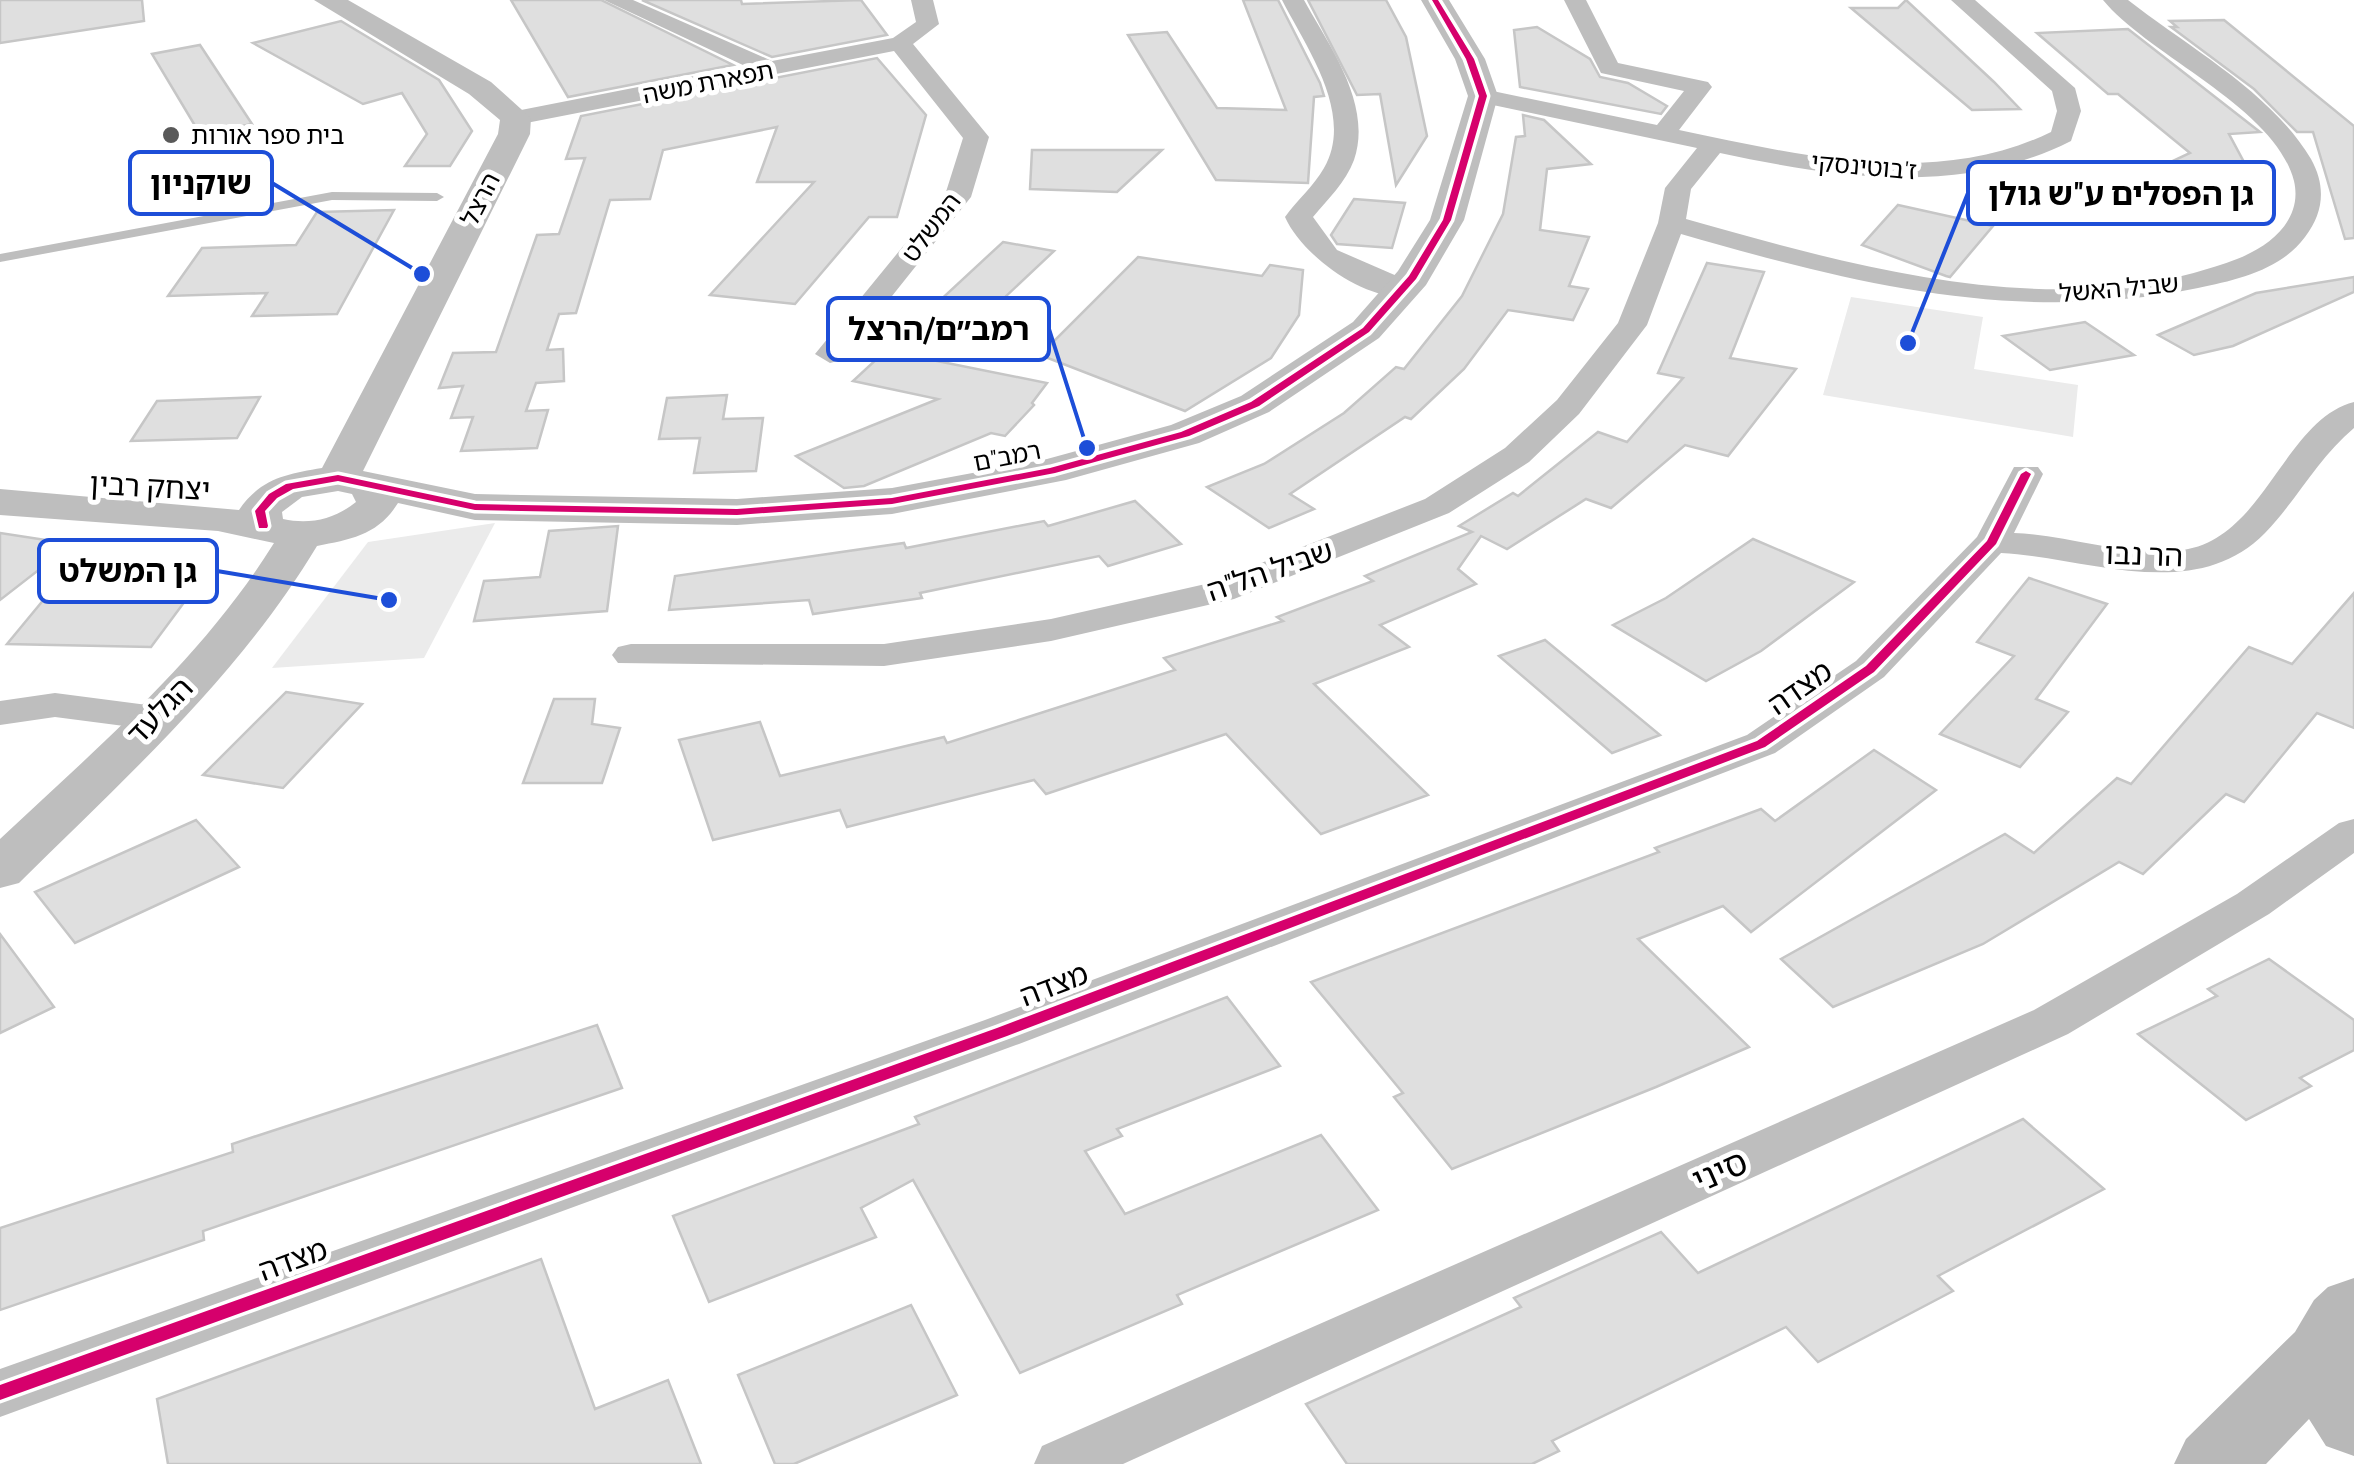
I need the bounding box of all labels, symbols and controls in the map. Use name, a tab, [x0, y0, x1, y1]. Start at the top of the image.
street label: תפארת משה	[640, 54, 776, 110]
place label: בית ספר אורות	[191, 119, 345, 151]
marker: בית ספר אורות	[160, 124, 182, 146]
street label: ז'בוטינסקי	[1810, 145, 1918, 187]
callout: שוקניון	[130, 152, 272, 214]
text: שוקניון	[150, 161, 252, 203]
callout: גן הפסלים ע"ש גולן	[1968, 162, 2274, 224]
street label: הרצל	[453, 167, 507, 231]
text: גן הפסלים ע"ש גולן	[1988, 172, 2254, 214]
street label: המשלט	[894, 186, 968, 268]
street label: שביל האשל	[2058, 267, 2180, 309]
callout: רמב״ם/הרצל	[828, 298, 1049, 360]
text: רמב״ם/הרצל	[848, 307, 1030, 349]
street label: רמב"ם	[971, 434, 1043, 478]
street label: יצחק רבין	[89, 463, 211, 508]
street label: שביל הל"ה	[1201, 530, 1338, 609]
street label: הר נבו	[2104, 533, 2184, 574]
callout: גן המשלט	[39, 540, 217, 602]
text: גן המשלט	[59, 549, 197, 591]
street label: מצדה	[1759, 651, 1839, 723]
street label: הגלעד	[117, 668, 200, 752]
street label: מצדה	[1014, 953, 1093, 1014]
street label: סיני	[1685, 1138, 1755, 1202]
street label: מצדה	[253, 1228, 332, 1289]

